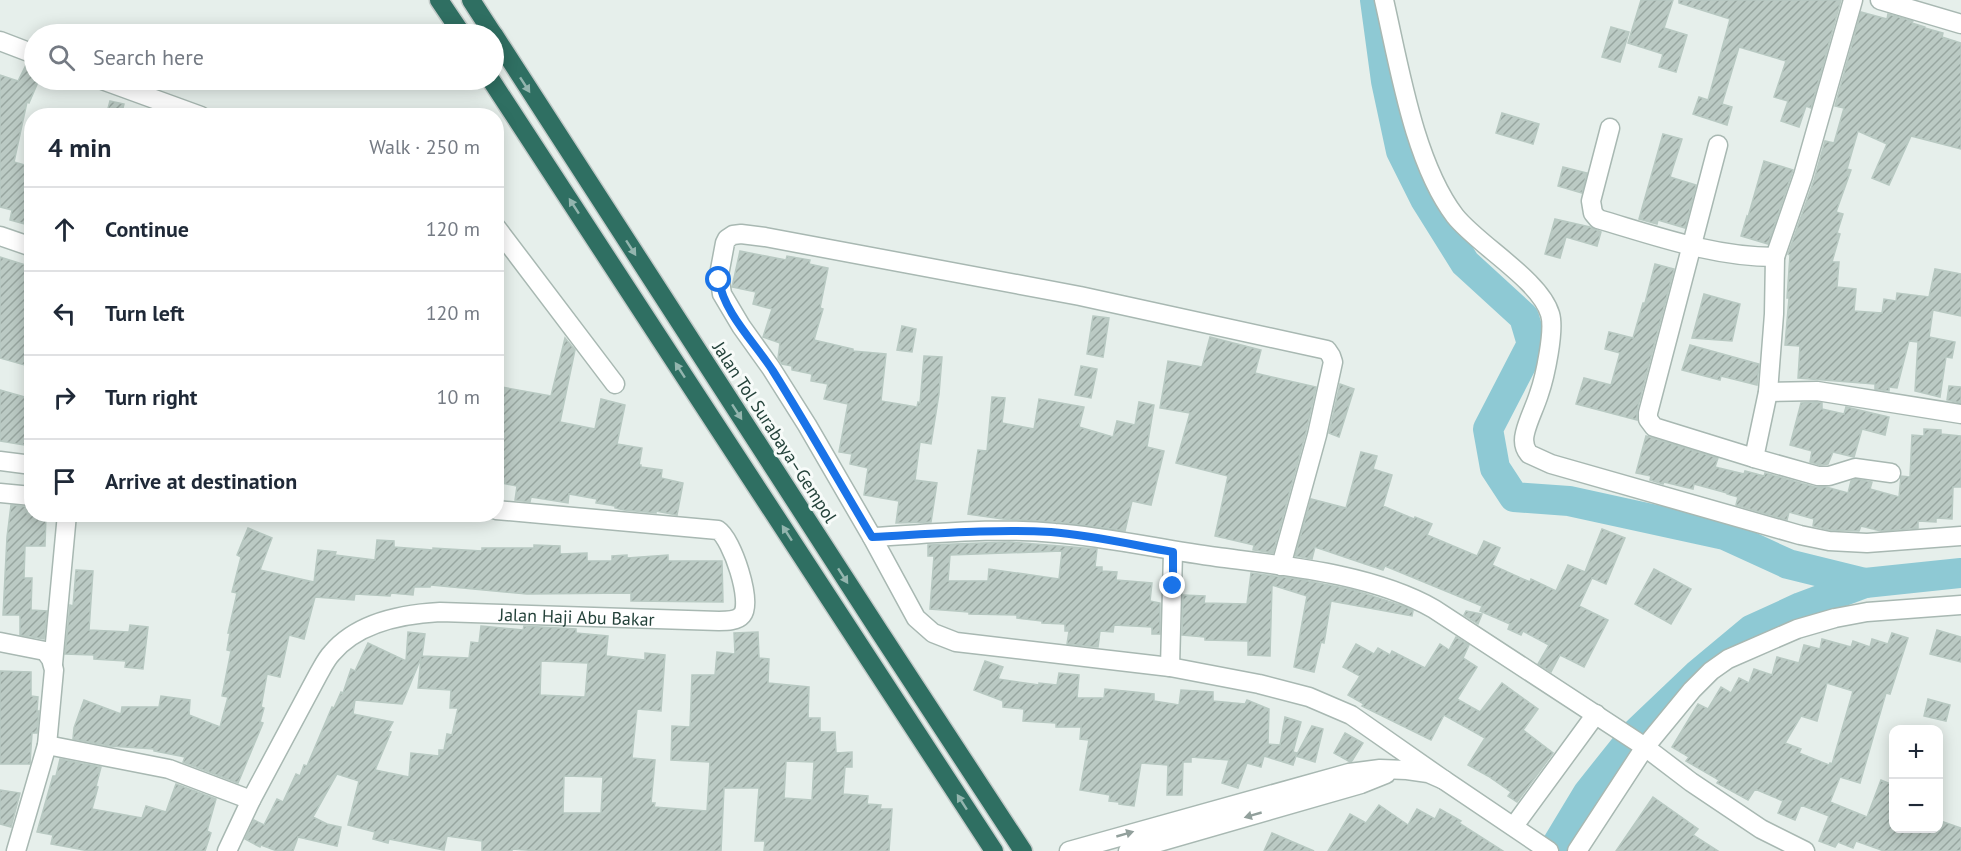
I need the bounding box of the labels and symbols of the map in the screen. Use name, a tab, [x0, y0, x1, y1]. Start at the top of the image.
one-way arrow	[520, 76, 531, 93]
one-way arrow	[569, 198, 580, 214]
one-way arrow	[625, 240, 637, 256]
route start	[705, 266, 731, 292]
street label: Jalan Tol Surabaya–Gempol	[707, 336, 843, 528]
one-way arrow	[675, 361, 686, 378]
one-way arrow	[731, 404, 742, 420]
one-way arrow	[781, 525, 792, 541]
one-way arrow	[837, 568, 848, 584]
route end	[1159, 572, 1185, 598]
street label: Jalan Haji Abu Bakar	[498, 602, 655, 630]
one-way arrow	[957, 794, 968, 810]
one-way arrow	[1244, 811, 1262, 820]
one-way arrow	[1116, 829, 1134, 838]

